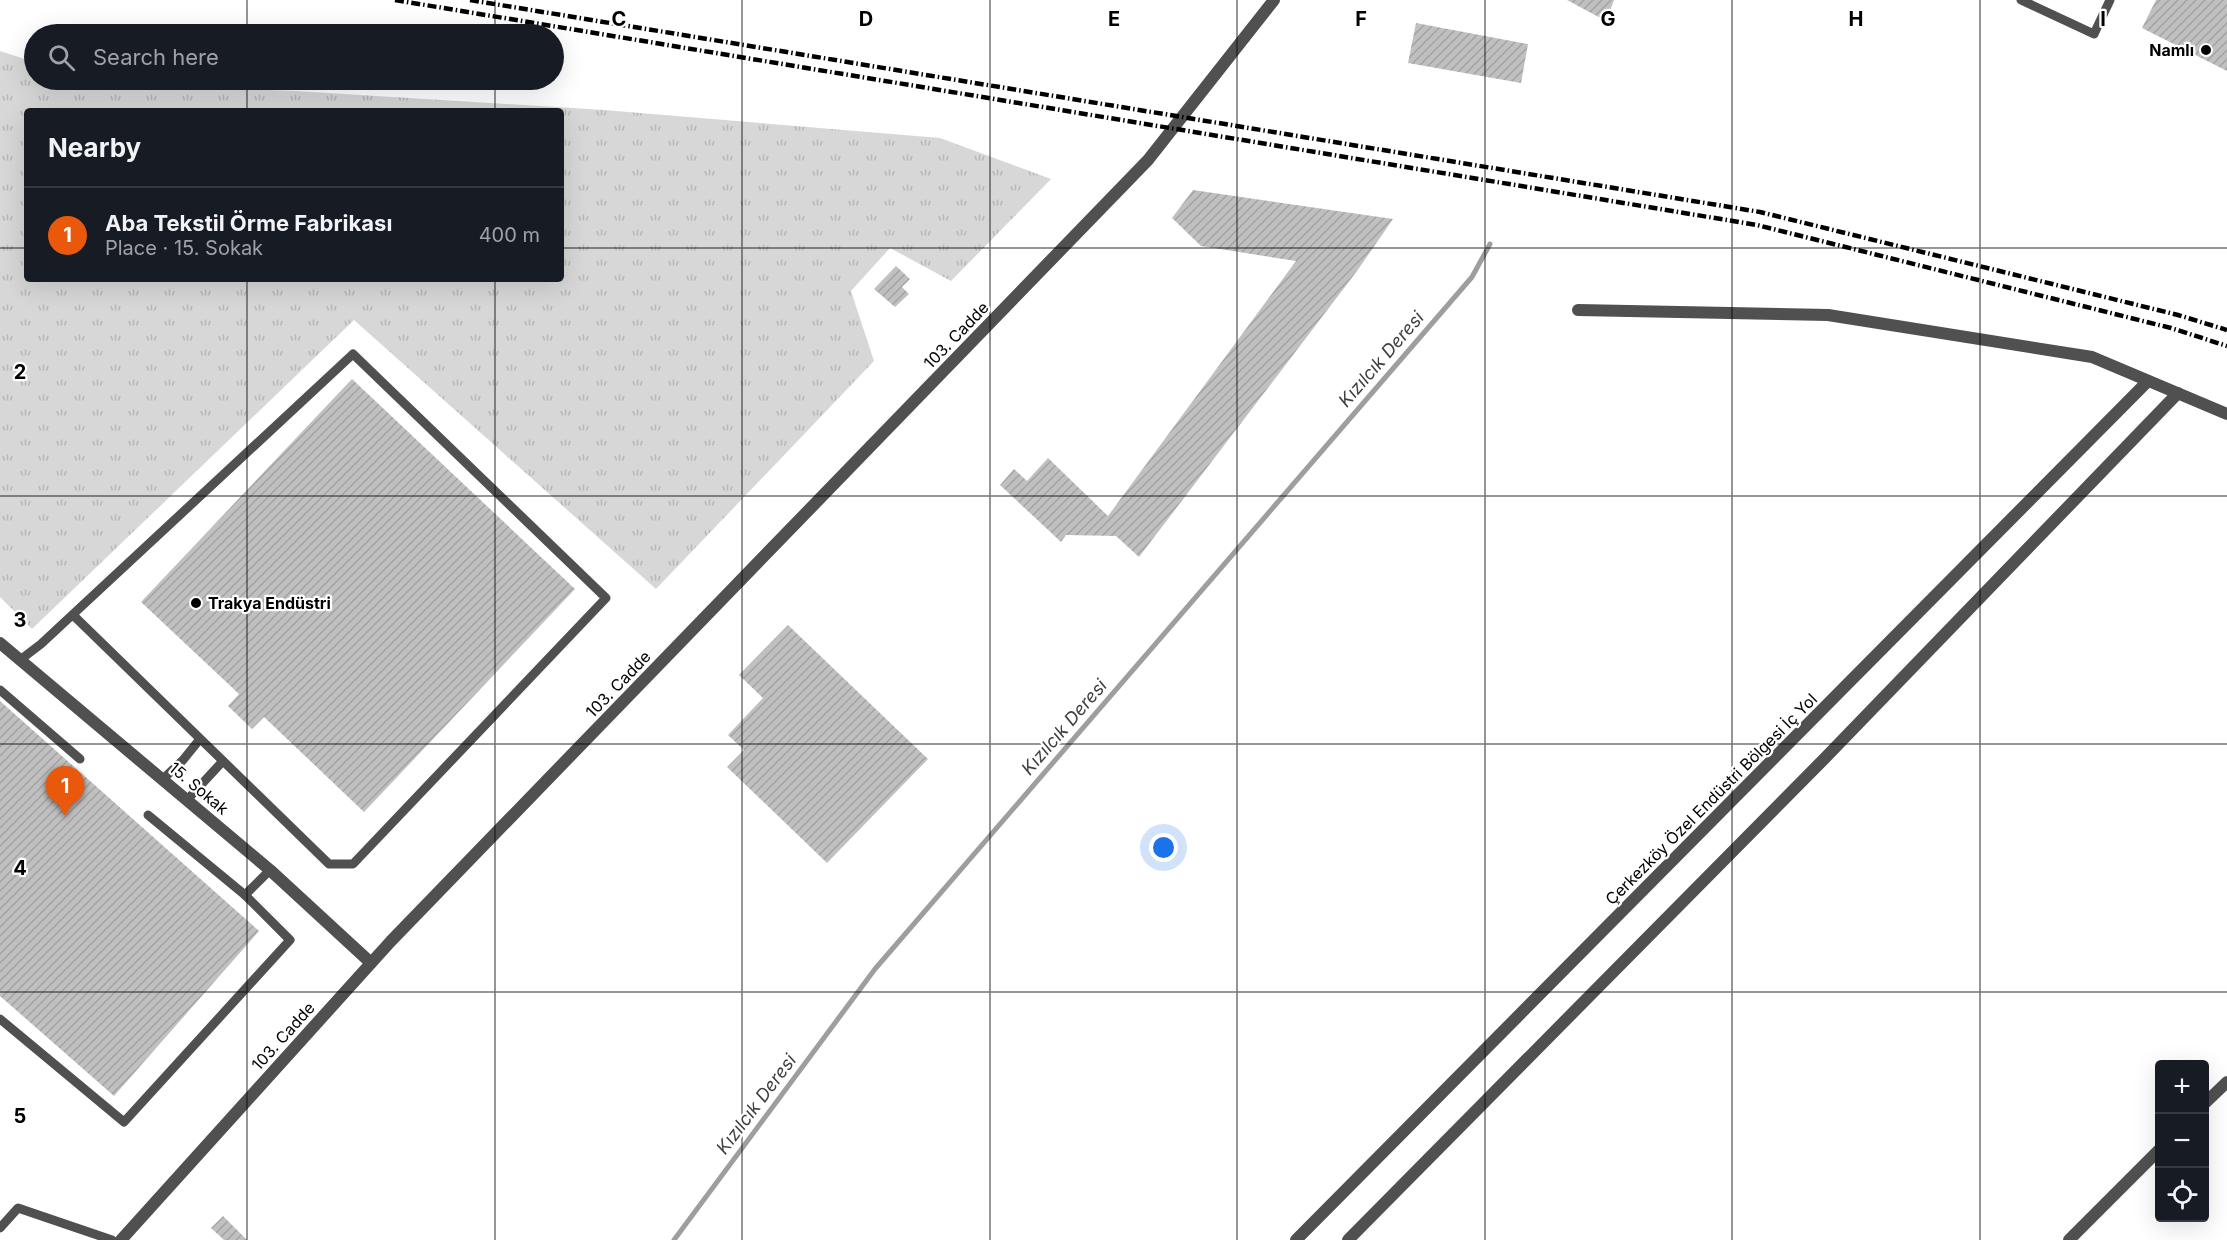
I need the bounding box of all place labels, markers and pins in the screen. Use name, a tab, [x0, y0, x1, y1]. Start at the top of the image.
place label: Namlı	[2149, 40, 2194, 60]
marker: Namlı	[2199, 43, 2213, 57]
place label: Trakya Endüstri	[208, 593, 331, 613]
marker: Trakya Endüstri	[189, 596, 203, 610]
pin: 1	[46, 766, 84, 816]

